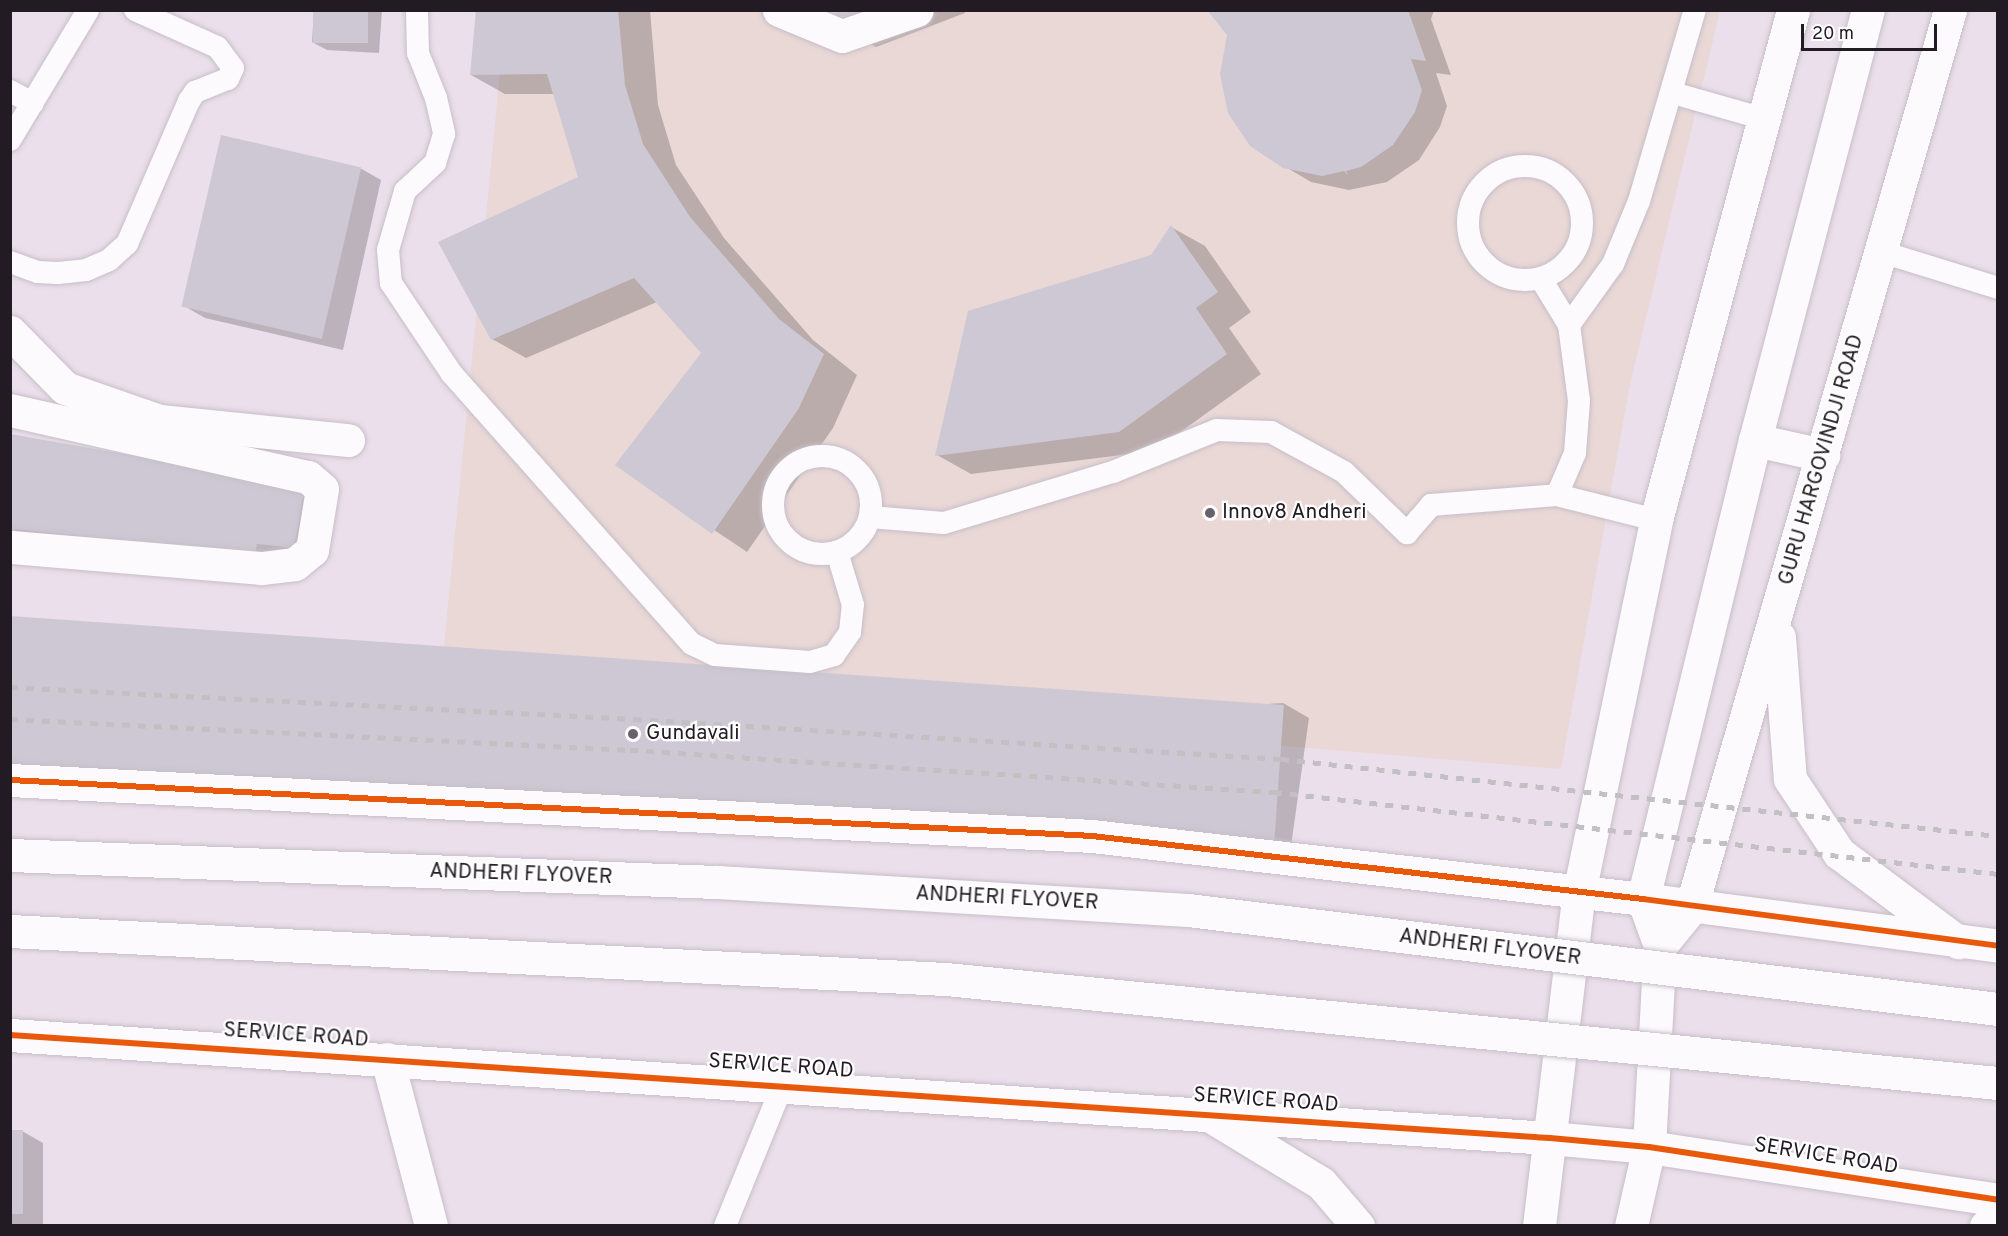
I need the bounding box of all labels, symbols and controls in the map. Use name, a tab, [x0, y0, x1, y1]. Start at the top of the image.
scale bar	[1804, 12, 1940, 50]
text: 20 m	[1812, 23, 1854, 46]
street label: GURU HARGOVINDJI ROAD	[1774, 332, 1870, 588]
place label: Innov8 Andheri	[1222, 500, 1367, 526]
marker: Innov8 Andheri	[1203, 506, 1217, 520]
place label: Gundavali	[646, 721, 740, 747]
marker: Gundavali	[624, 725, 642, 743]
street label: ANDHERI FLYOVER	[429, 859, 613, 891]
street label: ANDHERI FLYOVER	[915, 882, 1099, 916]
street label: ANDHERI FLYOVER	[1397, 924, 1583, 972]
street label: SERVICE ROAD	[223, 1018, 369, 1054]
street label: SERVICE ROAD	[708, 1049, 854, 1085]
street label: SERVICE ROAD	[1193, 1083, 1339, 1119]
street label: SERVICE ROAD	[1752, 1133, 1900, 1181]

